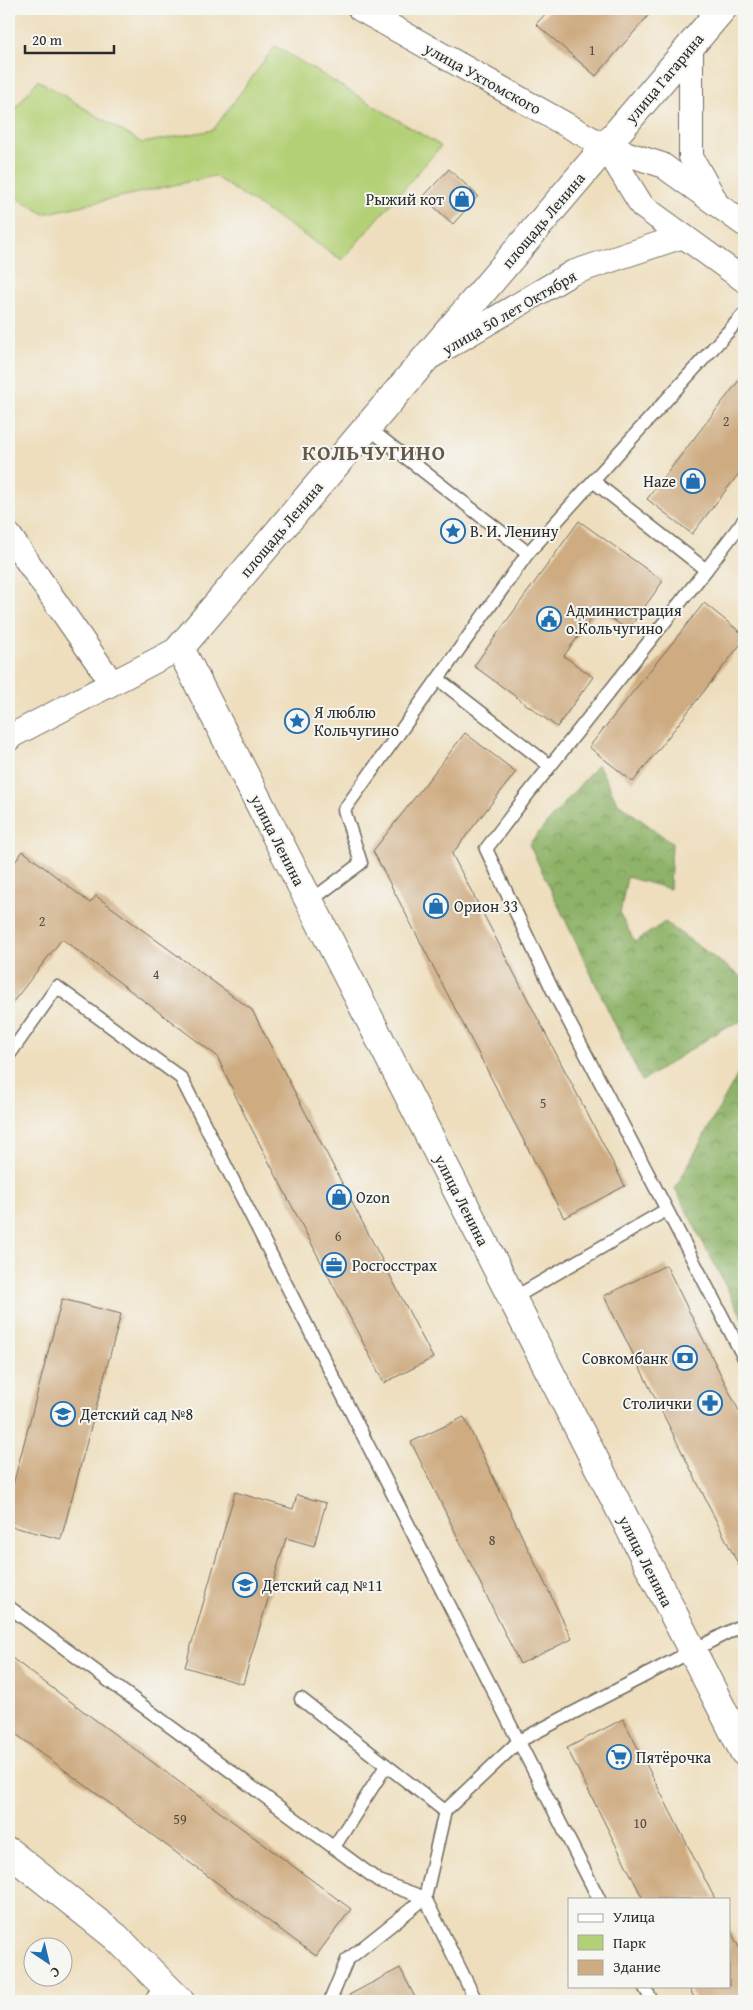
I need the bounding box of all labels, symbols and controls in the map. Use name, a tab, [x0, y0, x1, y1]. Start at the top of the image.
scale bar	[25, 22, 114, 54]
street label: улица Гагарина	[618, 27, 709, 129]
text: 20 m	[32, 29, 63, 50]
street label: улица Ухтомского	[419, 35, 546, 120]
house number: 1	[589, 40, 595, 60]
street label: площадь Ленина	[496, 166, 591, 273]
shop icon: Рыжий кот	[449, 186, 475, 212]
place label: Рыжий кот	[366, 187, 444, 211]
street label: улица 50 лет Октября	[436, 264, 581, 361]
house number: 2	[723, 411, 729, 431]
district label: КОЛЬЧУГИНО	[302, 437, 446, 468]
shop icon: Haze	[680, 468, 706, 494]
place label: Haze	[643, 469, 676, 493]
street label: площадь Ленина	[234, 475, 329, 582]
place icon: В. И. Ленину	[440, 518, 466, 544]
place label: В. И. Ленину	[470, 519, 559, 543]
place label: Администрация о.Кольчугино	[566, 598, 682, 640]
public building icon: Администрация о.Кольчугино	[536, 606, 562, 632]
place label: Я люблю Кольчугино	[313, 700, 399, 742]
place icon: Я люблю Кольчугино	[284, 708, 310, 734]
street label: улица Ленина	[244, 789, 312, 890]
shop icon: Орион 33	[423, 893, 449, 919]
place label: Орион 33	[454, 894, 518, 918]
house number: 2	[39, 911, 45, 931]
house number: 4	[153, 964, 160, 984]
house number: 5	[540, 1093, 546, 1113]
street label: улица Ленина	[428, 1149, 496, 1250]
shop icon: Ozon	[326, 1184, 352, 1210]
place label: Ozon	[356, 1185, 390, 1209]
house number: 6	[335, 1226, 342, 1246]
office icon: Росгосстрах	[321, 1252, 347, 1278]
place label: Росгосстрах	[352, 1253, 438, 1277]
bank icon: Совкомбанк	[672, 1345, 698, 1371]
place label: Совкомбанк	[582, 1346, 669, 1370]
pharmacy icon: Столички	[697, 1390, 723, 1416]
place label: Столички	[623, 1391, 692, 1415]
school or university icon: Детский сад №8	[50, 1401, 76, 1427]
place label: Детский сад №8	[79, 1402, 194, 1426]
street label: улица Ленина	[612, 1510, 680, 1611]
house number: 8	[489, 1530, 496, 1550]
school or university icon: Детский сад №11	[232, 1572, 258, 1598]
place label: Детский сад №11	[261, 1573, 383, 1597]
supermarket icon: Пятёрочка	[606, 1744, 632, 1770]
place label: Пятёрочка	[636, 1745, 711, 1769]
house number: 59	[173, 1809, 187, 1829]
house number: 10	[633, 1813, 647, 1833]
legend	[568, 1898, 730, 1988]
text: Улица	[613, 1906, 656, 1927]
text: Парк	[613, 1932, 646, 1953]
north arrow	[22, 1938, 72, 1988]
text: Здание	[613, 1956, 661, 1977]
text: С	[46, 1962, 64, 1983]

